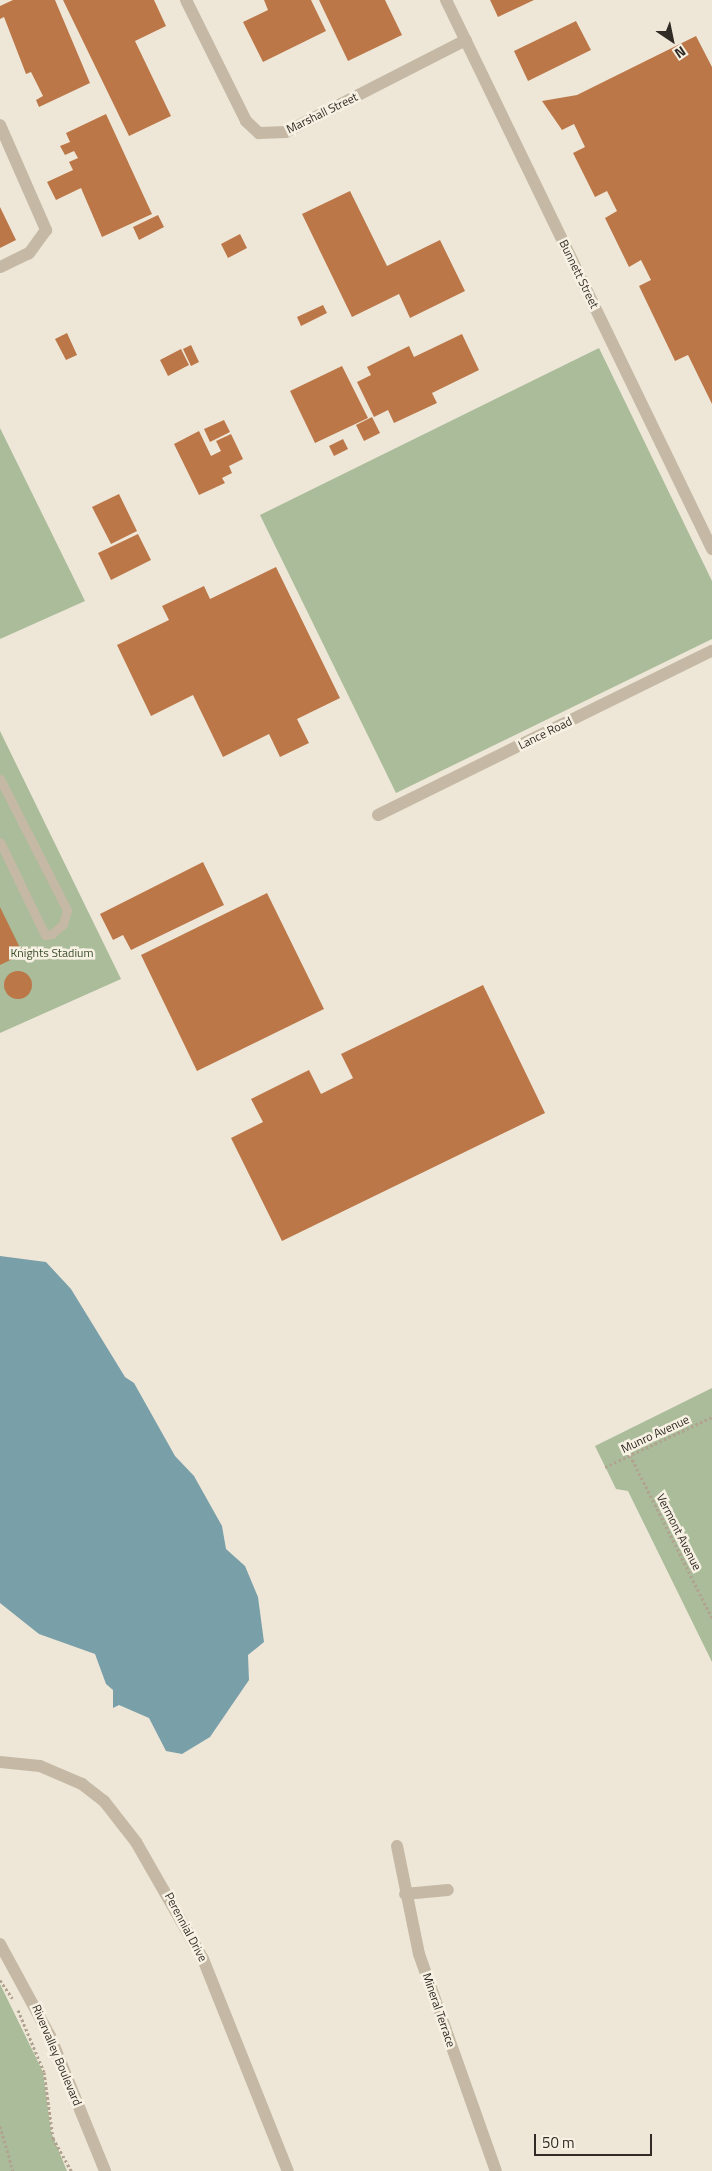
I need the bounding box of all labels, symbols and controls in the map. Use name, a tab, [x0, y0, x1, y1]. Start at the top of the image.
north arrow	[647, 15, 697, 65]
text: N	[671, 41, 691, 64]
street label: Marshall Street	[284, 90, 360, 136]
street label: Bunnett Street	[556, 237, 602, 311]
street label: Lance Road	[516, 714, 574, 752]
park label: Knights Stadium	[11, 946, 93, 960]
street label: Munro Avenue	[619, 1412, 691, 1456]
street label: Vermont Avenue	[654, 1491, 704, 1573]
street label: Perennial Drive	[162, 1890, 210, 1964]
street label: Mineral Terrace	[420, 1971, 458, 2049]
street label: Rivervalley Boulevard	[29, 2002, 85, 2108]
scale bar	[537, 2124, 654, 2156]
text: 50 m	[542, 2131, 575, 2154]

